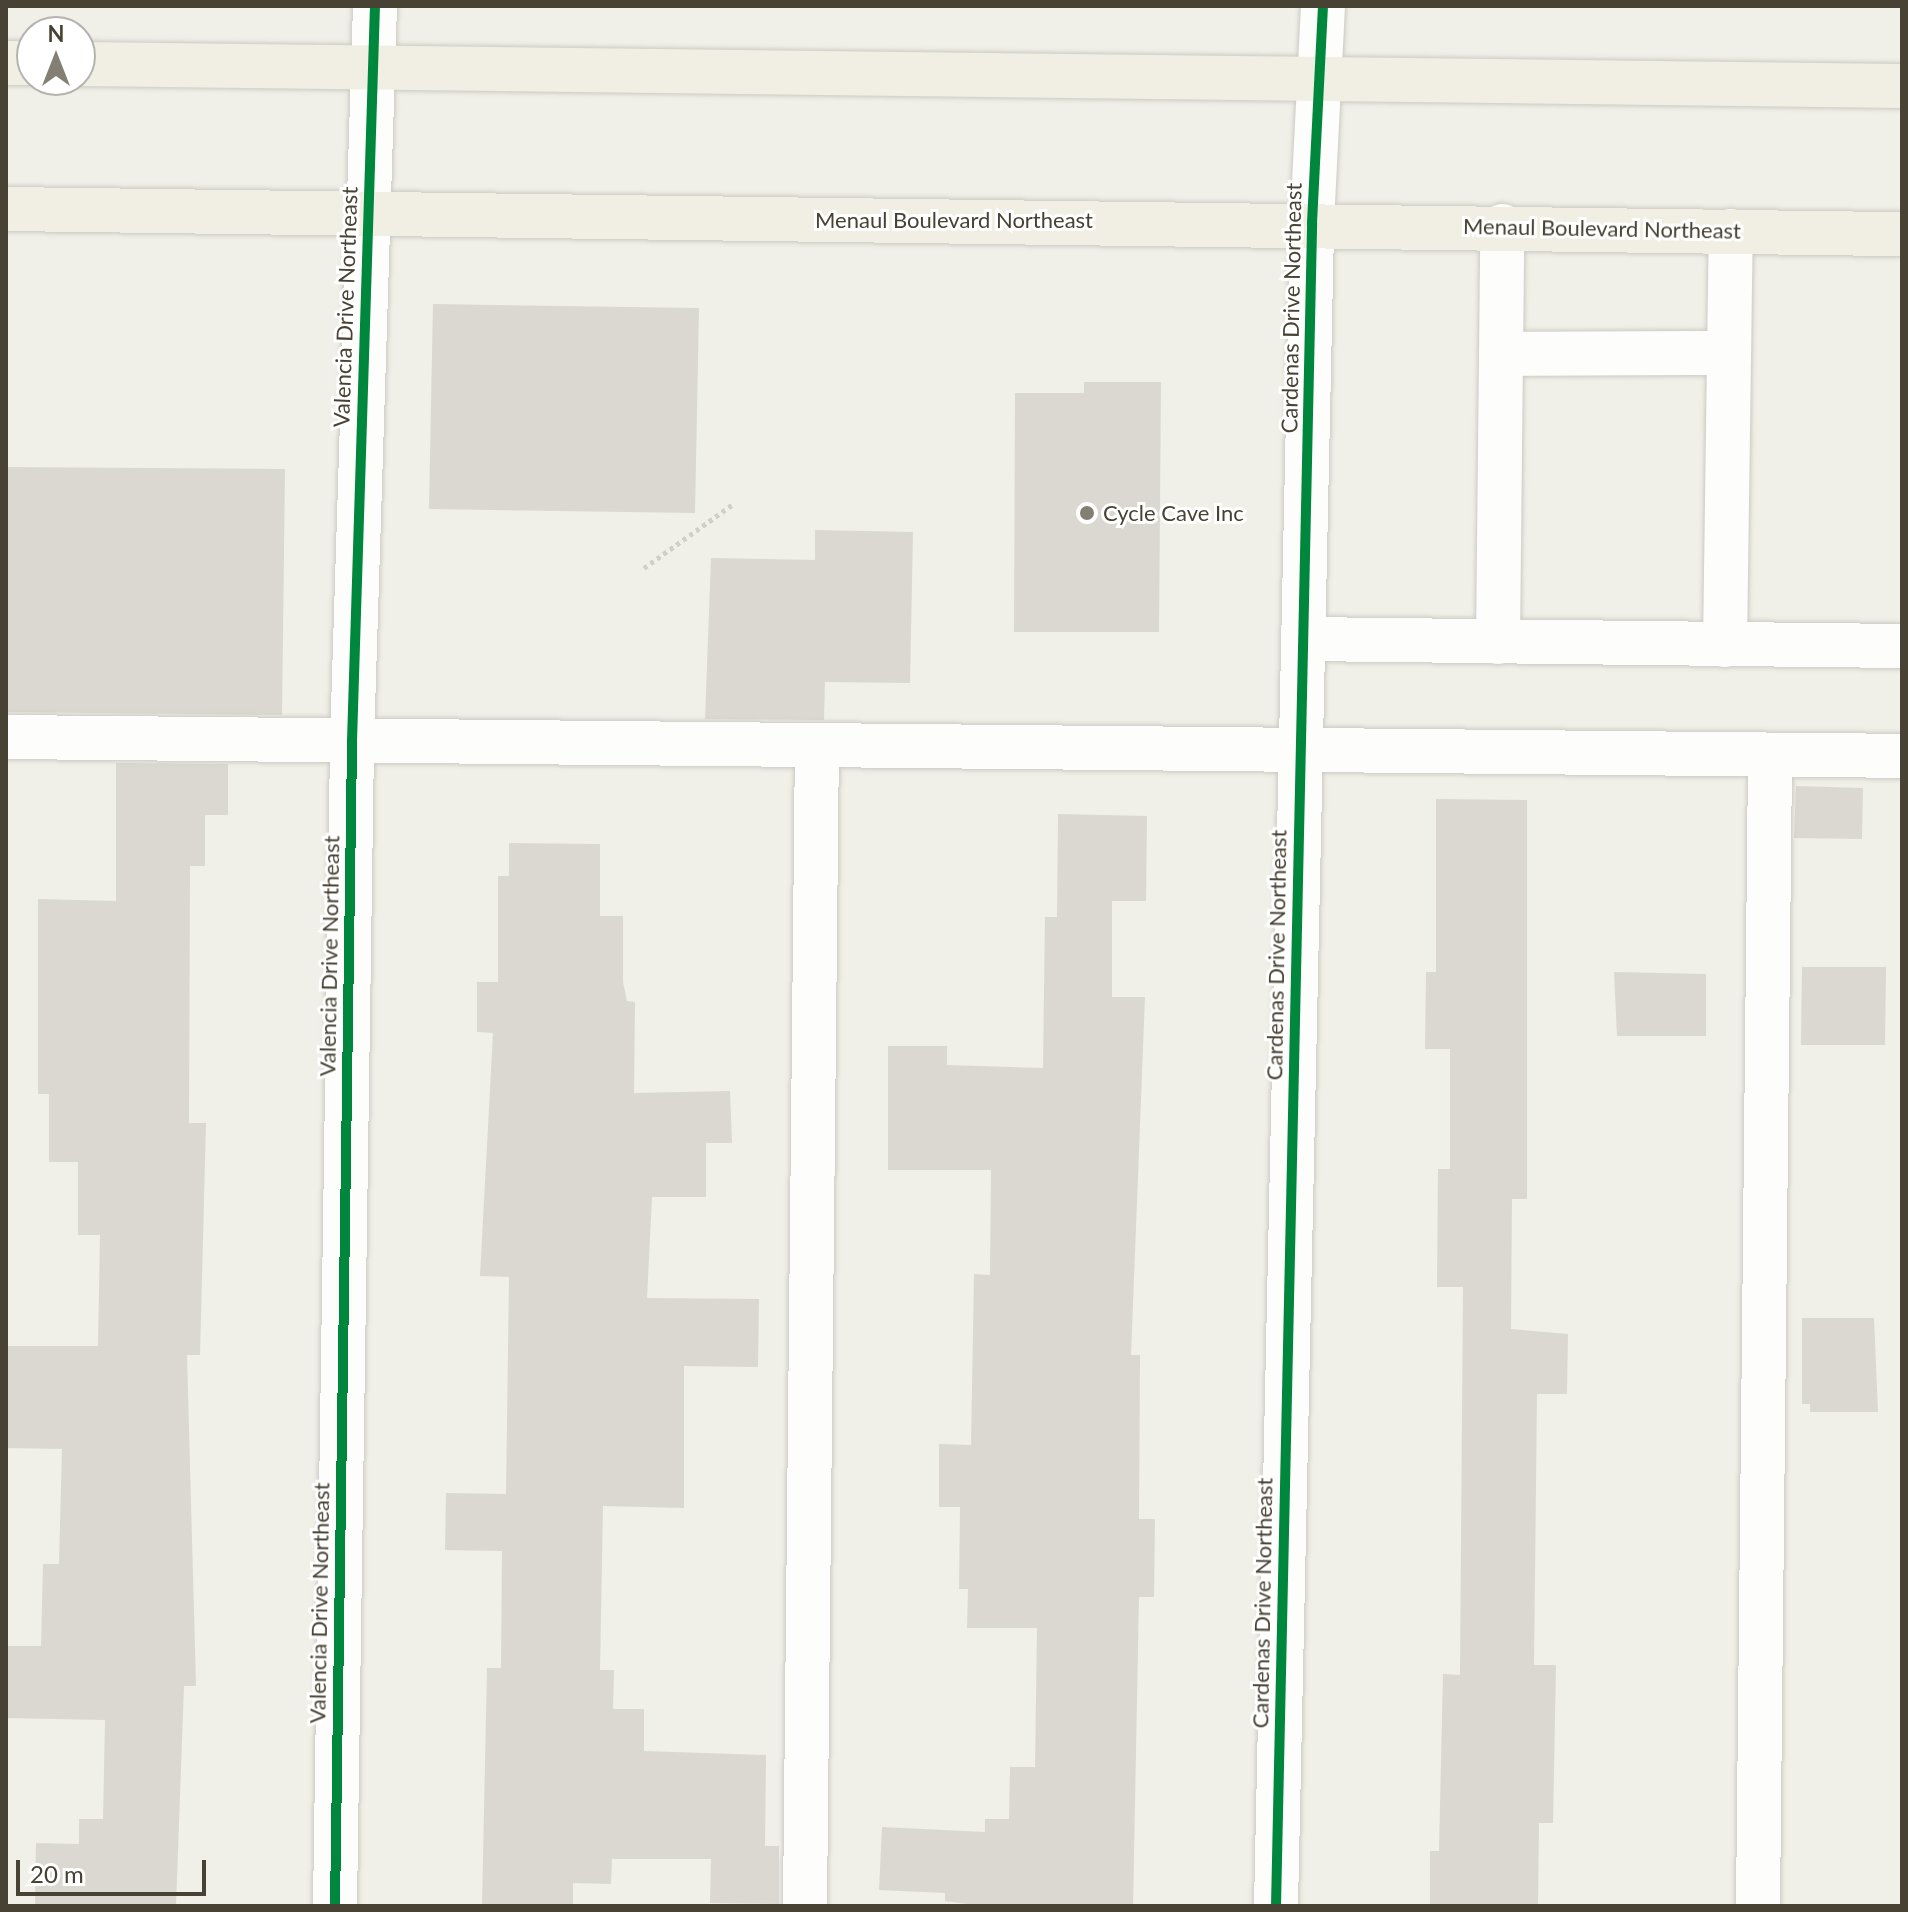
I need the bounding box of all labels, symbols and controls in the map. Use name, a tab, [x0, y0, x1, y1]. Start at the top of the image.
north arrow	[16, 16, 96, 96]
text: N	[48, 20, 64, 47]
street label: Cardenas Drive Northeast	[1276, 182, 1306, 434]
street label: Valencia Drive Northeast	[328, 186, 362, 428]
street label: Menaul Boulevard Northeast	[815, 207, 1093, 233]
street label: Menaul Boulevard Northeast	[1463, 212, 1741, 244]
place label: Cycle Cave Inc	[1103, 500, 1244, 526]
marker: Cycle Cave Inc	[1078, 504, 1096, 522]
street label: Cardenas Drive Northeast	[1261, 829, 1291, 1081]
street label: Valencia Drive Northeast	[314, 835, 344, 1077]
street label: Cardenas Drive Northeast	[1247, 1477, 1277, 1729]
street label: Valencia Drive Northeast	[304, 1482, 334, 1724]
scale bar	[20, 1844, 210, 1894]
text: 20 m	[30, 1859, 84, 1888]

